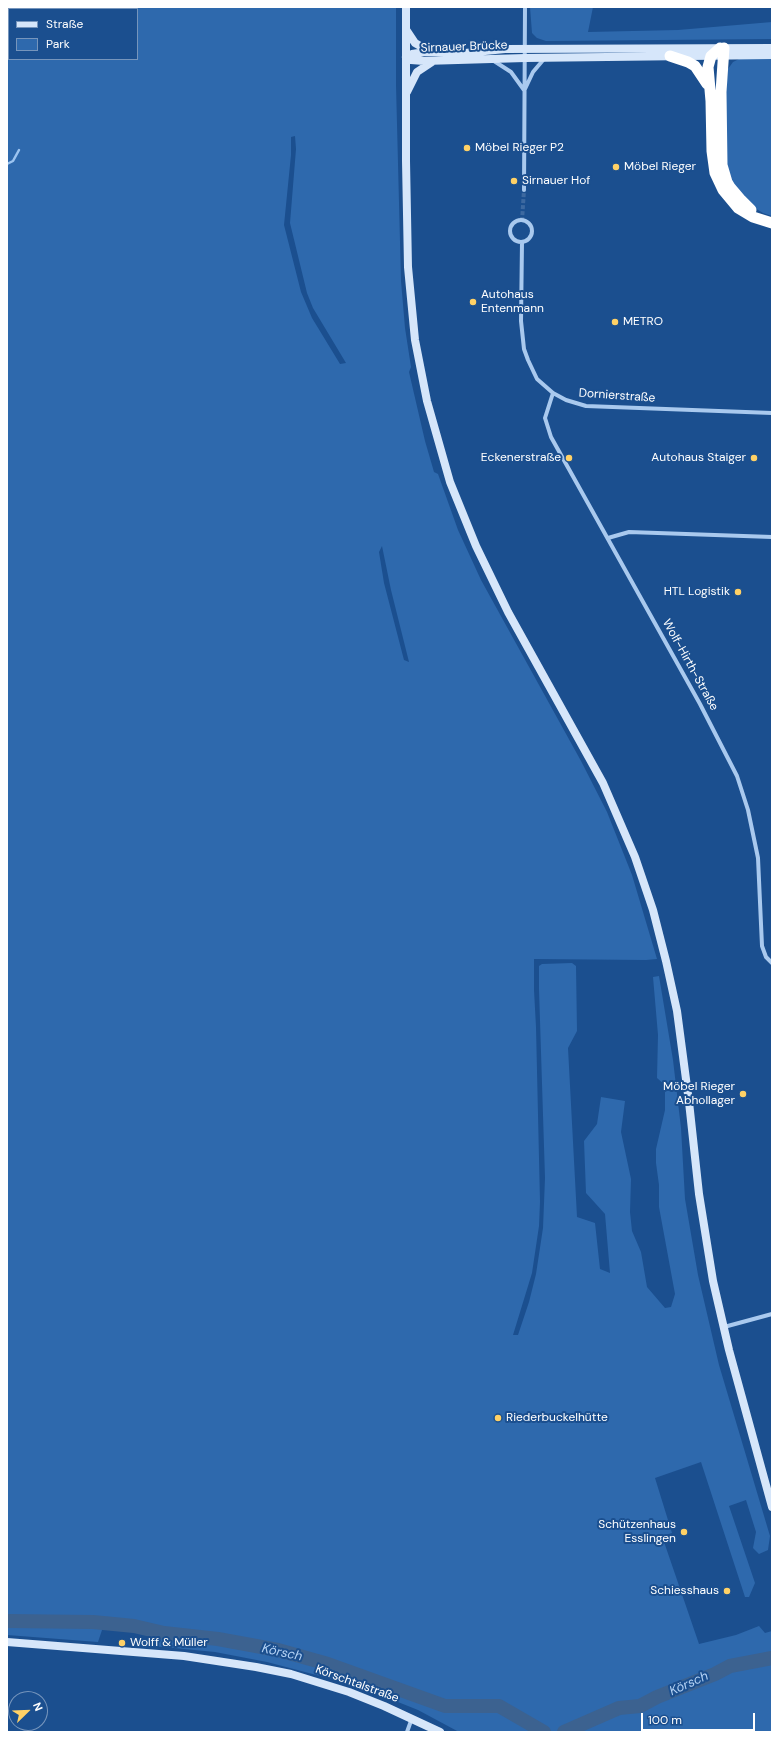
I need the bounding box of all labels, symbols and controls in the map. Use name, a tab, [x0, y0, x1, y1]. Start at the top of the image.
legend	[8, 8, 138, 60]
text: Straße	[46, 16, 83, 32]
text: Park	[46, 36, 70, 52]
street label: Sirnauer Brücke	[420, 38, 508, 56]
place label: Möbel Rieger P2	[475, 141, 564, 155]
marker: Möbel Rieger P2	[462, 143, 472, 153]
place label: Möbel Rieger	[624, 160, 696, 174]
marker: Möbel Rieger	[611, 162, 621, 172]
place label: Sirnauer Hof	[522, 174, 590, 188]
marker: Sirnauer Hof	[509, 176, 519, 186]
place label: Autohaus Entenmann	[481, 288, 544, 316]
marker: Autohaus Entenmann	[468, 297, 478, 307]
place label: METRO	[623, 315, 663, 329]
marker: METRO	[610, 317, 620, 327]
street label: Dornierstraße	[578, 386, 656, 406]
place label: Eckenerstraße	[481, 451, 561, 465]
place label: Autohaus Staiger	[651, 451, 746, 465]
marker: Eckenerstraße	[564, 453, 574, 463]
marker: Autohaus Staiger	[749, 453, 759, 463]
place label: HTL Logistik	[664, 585, 730, 599]
marker: HTL Logistik	[733, 587, 743, 597]
street label: Wolf-Hirth-Straße	[659, 617, 721, 713]
place label: Möbel Rieger Abhollager	[663, 1080, 735, 1108]
marker: Möbel Rieger Abhollager	[738, 1089, 748, 1099]
place label: Riederbuckelhütte	[506, 1411, 608, 1425]
marker: Riederbuckelhütte	[493, 1413, 503, 1423]
place label: Schützenhaus Esslingen	[598, 1518, 676, 1546]
marker: Schützenhaus Esslingen	[679, 1527, 689, 1537]
place label: Schiesshaus	[650, 1584, 719, 1598]
marker: Schiesshaus	[722, 1586, 732, 1596]
place label: Wolff & Müller	[130, 1636, 208, 1650]
marker: Wolff & Müller	[117, 1638, 127, 1648]
water label: Körsch	[260, 1641, 304, 1665]
street label: Körschtalstraße	[313, 1662, 401, 1706]
water label: Körsch	[667, 1669, 711, 1699]
north arrow	[8, 1691, 48, 1731]
text: N	[30, 1700, 46, 1713]
scale bar	[643, 1705, 757, 1731]
text: 100 m	[648, 1712, 682, 1728]

